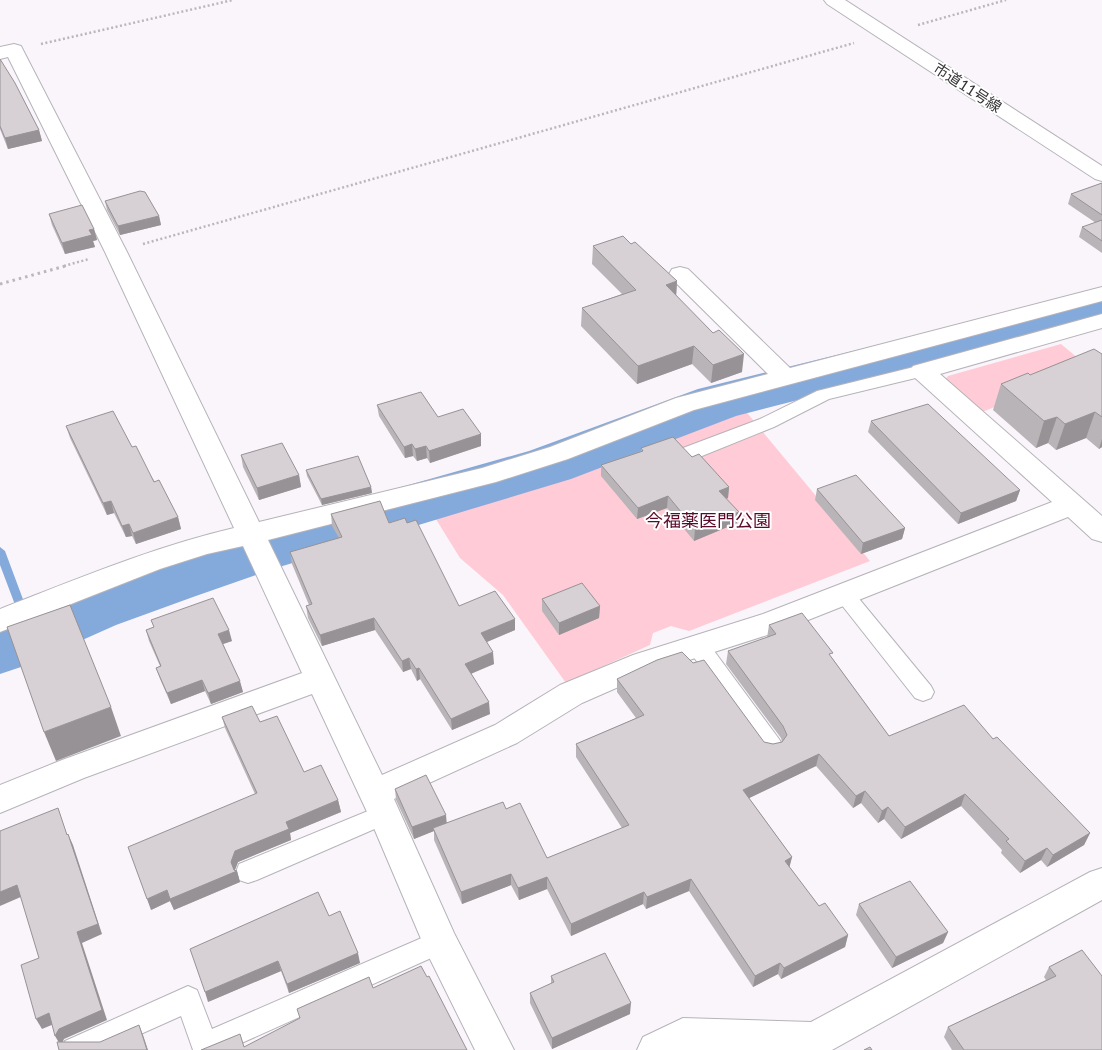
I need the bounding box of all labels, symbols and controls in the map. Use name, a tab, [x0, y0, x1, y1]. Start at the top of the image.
street label: 市道11号線	[931, 58, 1005, 116]
park label: 今福薬医門公園	[645, 509, 771, 531]

